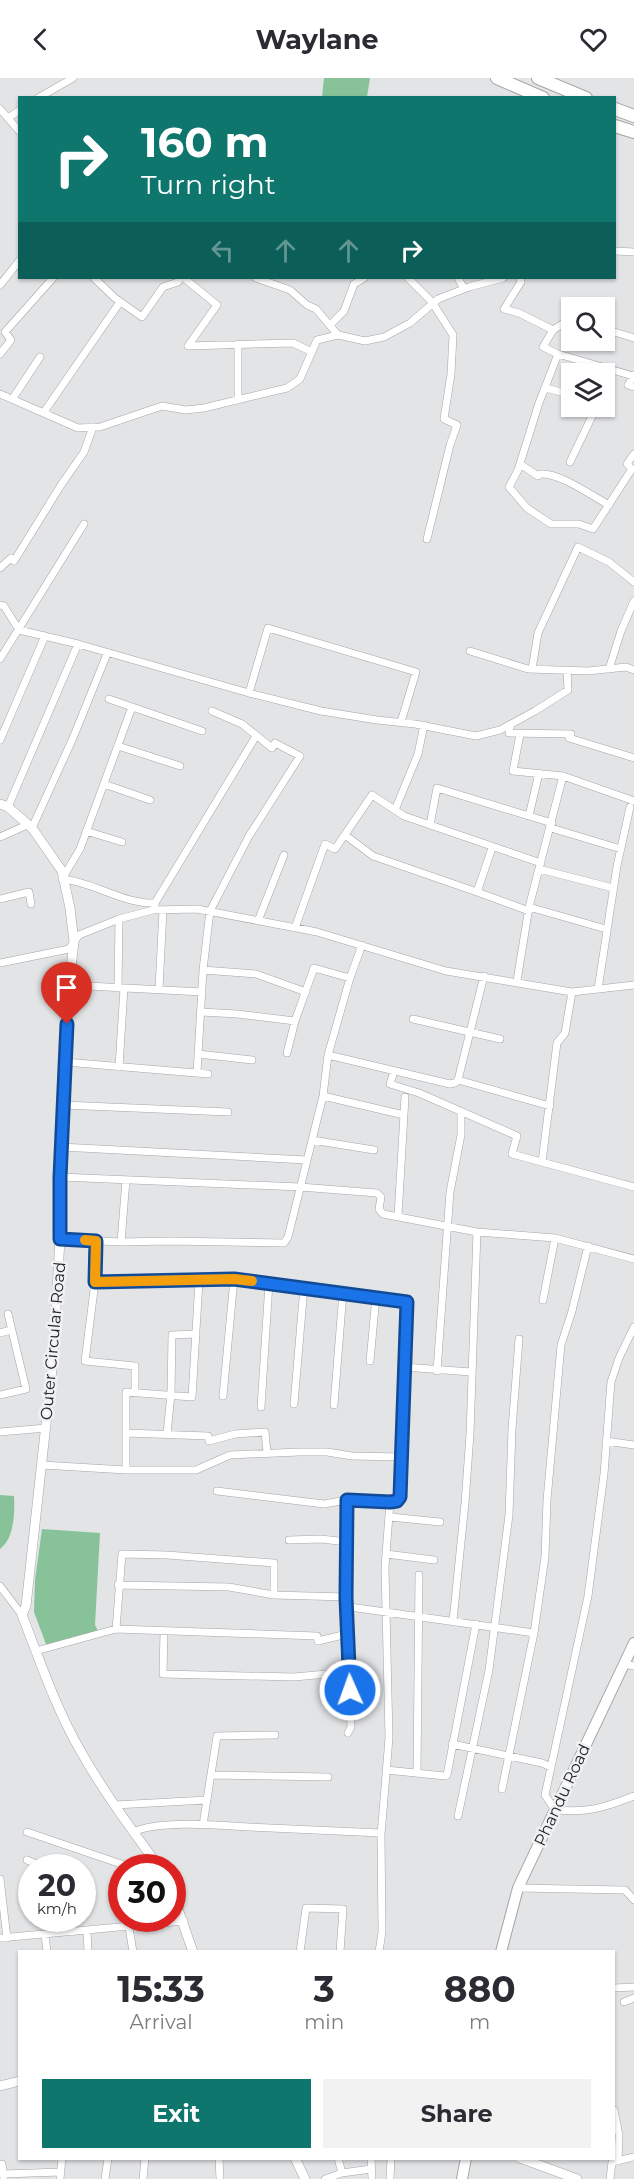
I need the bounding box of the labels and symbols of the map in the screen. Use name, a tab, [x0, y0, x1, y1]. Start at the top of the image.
pin	[41, 962, 92, 1024]
street label: Outer Circular Road	[37, 1261, 69, 1421]
position arrow	[318, 1658, 382, 1722]
street label: Phandu Road	[530, 1741, 594, 1849]
speed limit sign: 30	[108, 1854, 186, 1932]

